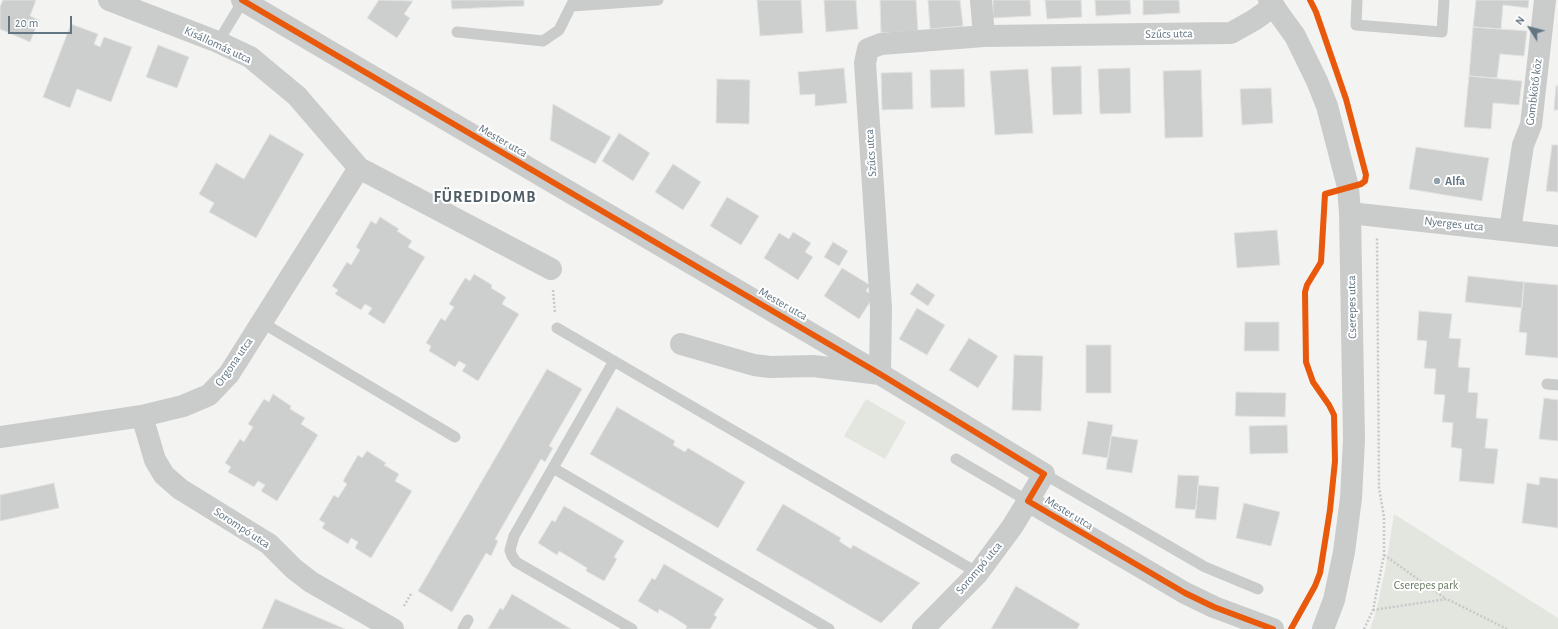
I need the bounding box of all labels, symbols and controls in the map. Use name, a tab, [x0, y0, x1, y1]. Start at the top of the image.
scale bar	[10, 8, 74, 34]
north arrow	[1510, 8, 1550, 48]
text: N	[1513, 14, 1527, 27]
text: 20 m	[15, 17, 38, 29]
street label: Kisállomás utca	[182, 23, 254, 67]
street label: Szűcs utca	[1145, 26, 1193, 42]
street label: Gombkötő köz	[1523, 58, 1545, 126]
street label: Mester utca	[476, 121, 530, 161]
street label: Szűcs utca	[862, 129, 880, 177]
place label: Alfa	[1445, 174, 1465, 188]
marker: Alfa	[1432, 176, 1442, 186]
district label: FÜREDIDOMB	[434, 187, 536, 207]
street label: Nyerges utca	[1424, 214, 1484, 234]
street label: Cserepes utca	[1344, 275, 1360, 339]
street label: Mester utca	[756, 284, 810, 324]
street label: Orgona utca	[212, 335, 256, 389]
street label: Mester utca	[1042, 493, 1096, 533]
street label: Sorompó utca	[211, 504, 273, 552]
street label: Sorompó utca	[953, 539, 1005, 597]
park label: Cserepes park	[1394, 578, 1458, 592]

